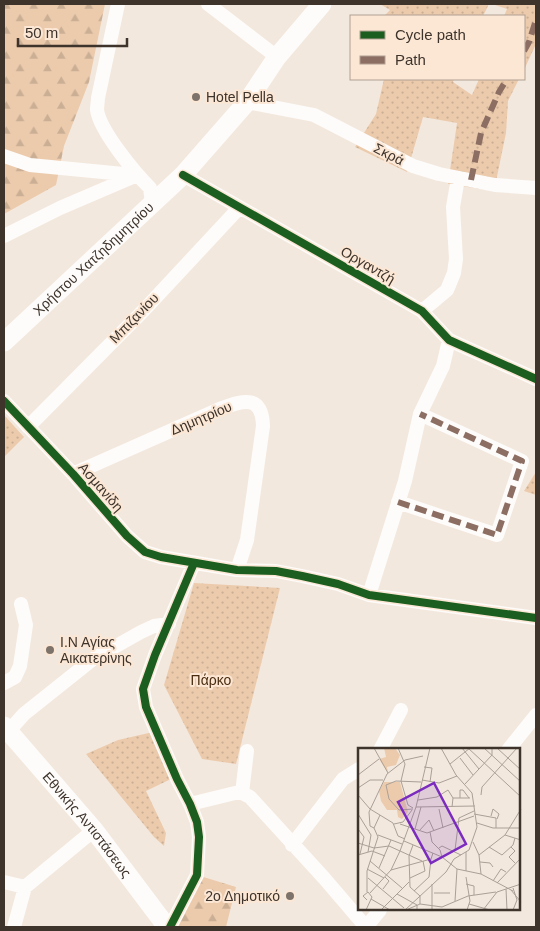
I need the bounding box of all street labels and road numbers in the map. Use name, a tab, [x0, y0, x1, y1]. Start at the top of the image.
street label: Σκρά	[371, 140, 407, 168]
street label: Χρήστου Χατζηδημητρίου	[30, 199, 157, 319]
street label: Οργαντζή	[338, 243, 398, 287]
street label: Μπιζανίου	[106, 290, 162, 346]
street label: Δημητρίου	[168, 398, 234, 438]
street label: Ασμανίδη	[75, 459, 127, 515]
street label: Εθνικής Αντιστάσεως	[39, 769, 135, 881]

